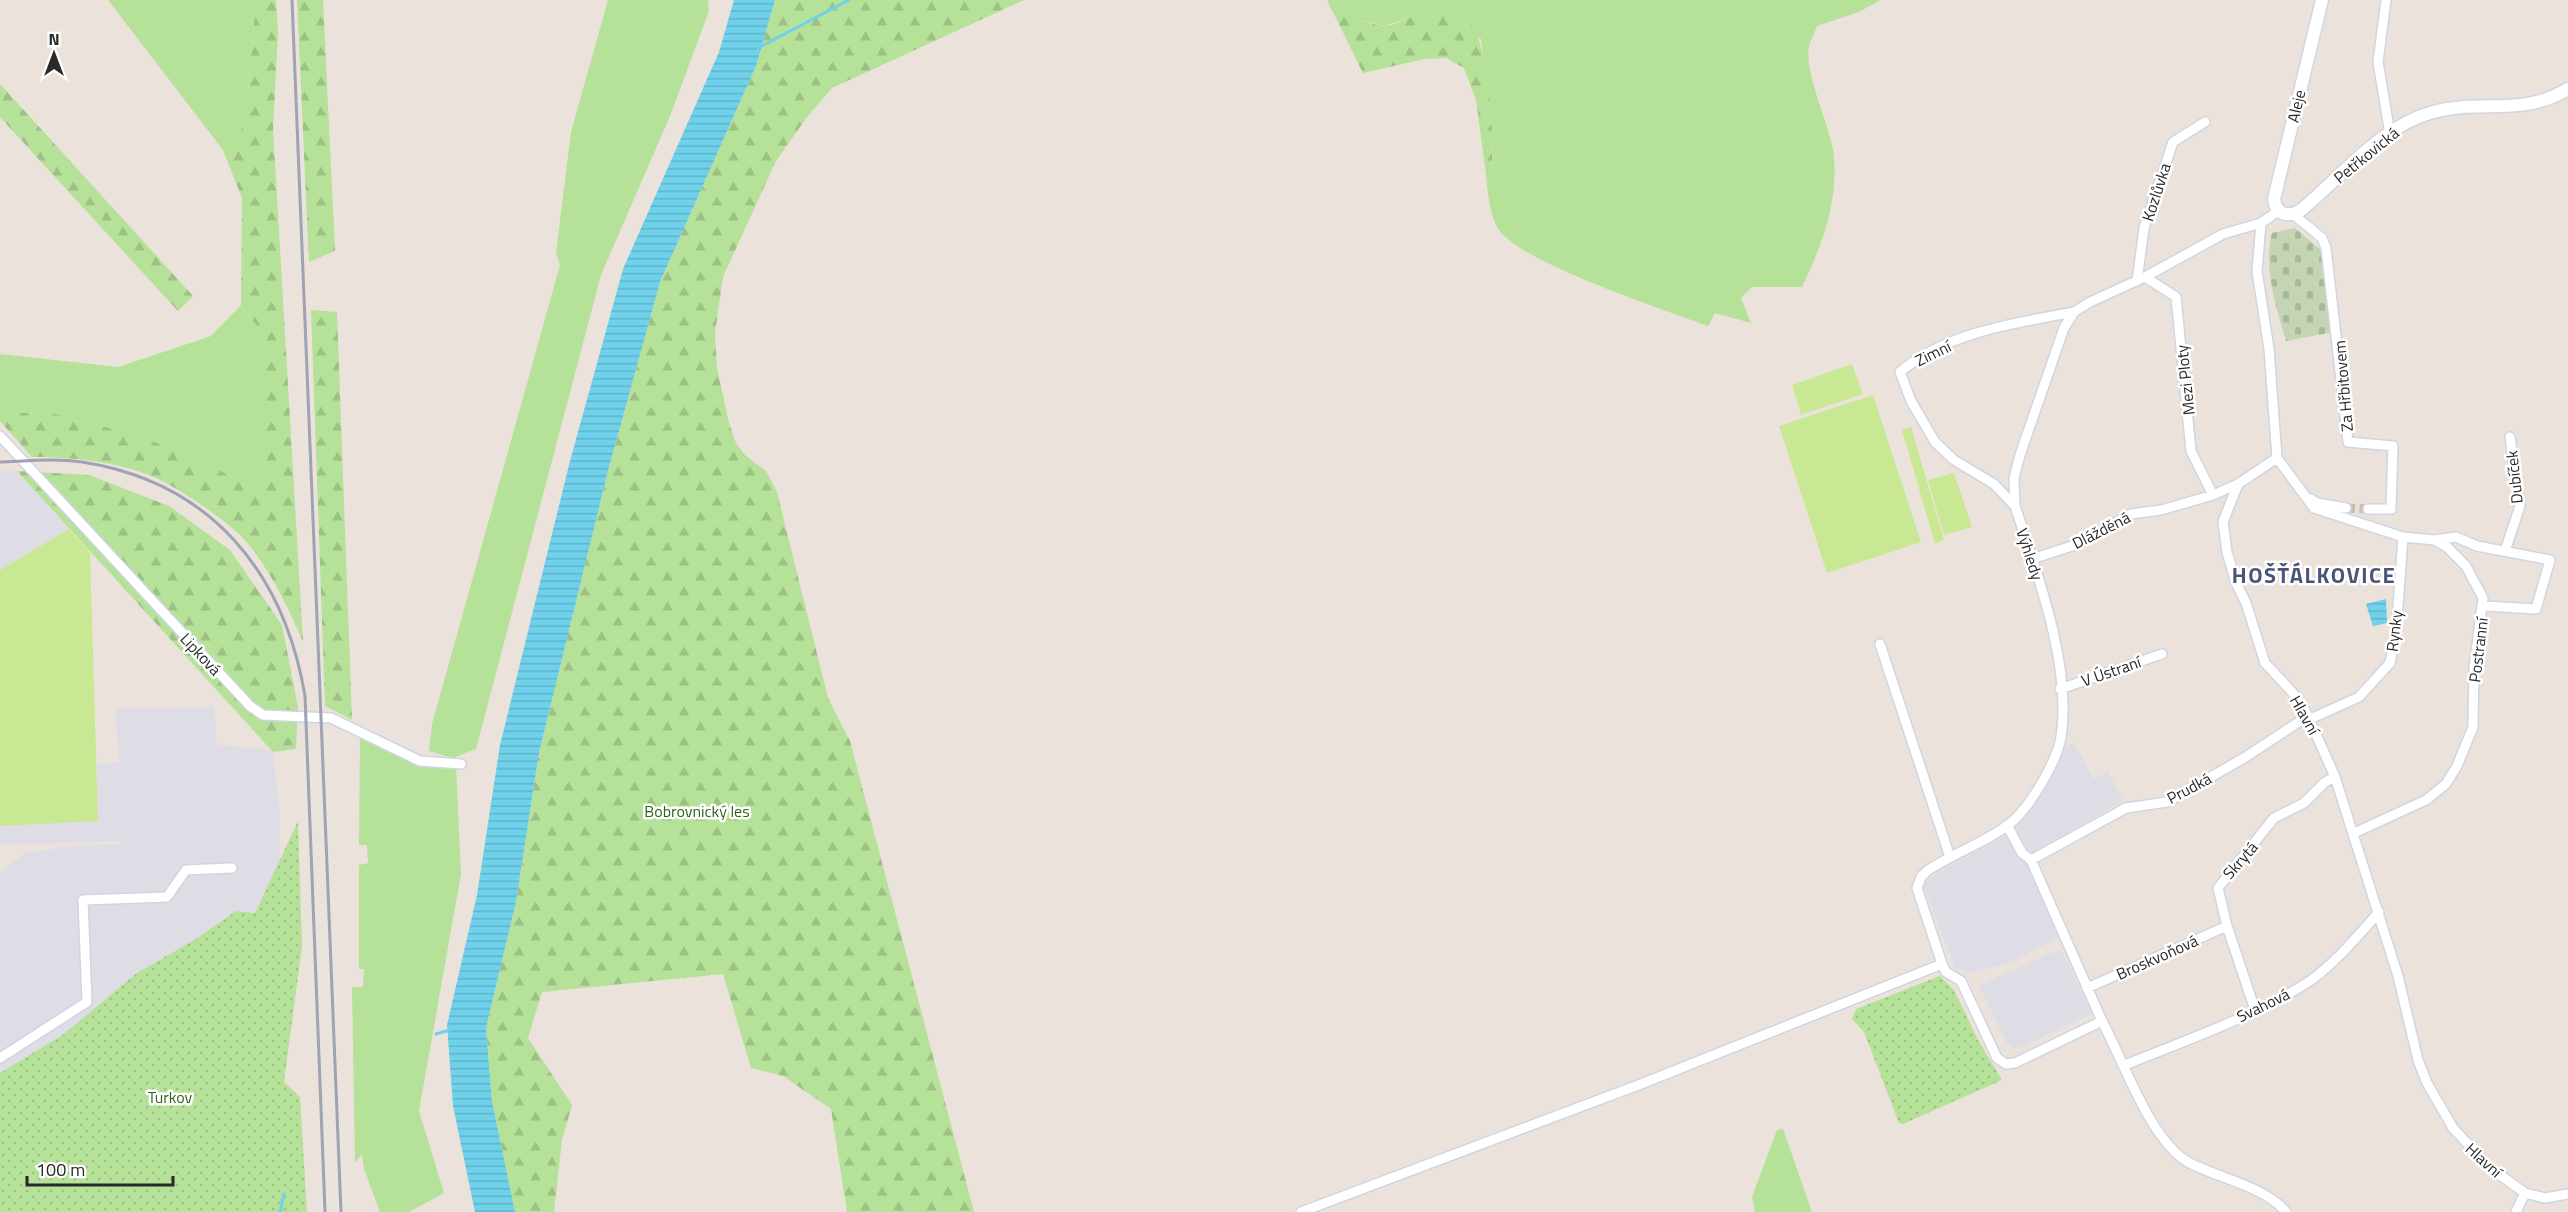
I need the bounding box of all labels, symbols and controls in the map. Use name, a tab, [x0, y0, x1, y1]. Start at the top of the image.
north arrow	[24, 24, 84, 84]
text: N	[48, 27, 60, 51]
street label: Aleje	[2281, 87, 2311, 125]
street label: Petřkovická	[2328, 121, 2404, 189]
street label: Kozlůvka	[2135, 160, 2177, 224]
street label: Zimní	[1911, 333, 1956, 372]
street label: Za Hřbitovem	[2327, 339, 2359, 433]
street label: Mezi Ploty	[2169, 343, 2201, 416]
street label: Dubíček	[2499, 449, 2529, 505]
street label: Dlážděná	[2068, 505, 2134, 555]
street label: Výhledy	[2010, 525, 2050, 583]
district label: HOŠŤÁLKOVICE	[2232, 558, 2396, 592]
street label: Rynky	[2380, 609, 2408, 653]
street label: Postranní	[2462, 615, 2494, 684]
street label: Lipková	[175, 627, 227, 681]
street label: V Ústraní	[2078, 649, 2146, 692]
street label: Hlavní	[2284, 691, 2327, 741]
street label: Prudká	[2162, 766, 2216, 810]
park label: Bobrovnický les	[644, 799, 750, 823]
street label: Skrytá	[2217, 836, 2263, 884]
street label: Broskvoňová	[2112, 928, 2202, 986]
street label: Svahová	[2232, 982, 2294, 1028]
park label: Turkov	[148, 1085, 193, 1109]
street label: Hlavní	[2460, 1137, 2509, 1184]
scale bar	[27, 1149, 172, 1187]
text: 100 m	[36, 1156, 85, 1183]

